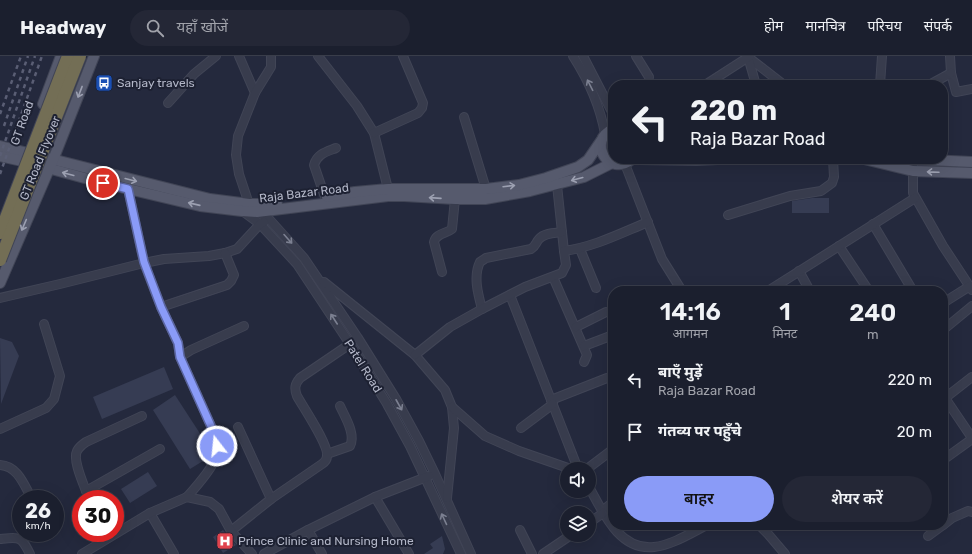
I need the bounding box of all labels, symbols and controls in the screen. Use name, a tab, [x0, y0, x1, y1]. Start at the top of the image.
search box	[130, 10, 410, 46]
text: Headway	[20, 16, 106, 39]
icon: search	[144, 17, 166, 39]
text: यहाँ खोजें	[176, 18, 228, 36]
text: होम	[764, 18, 783, 35]
text: मानचित्र	[805, 18, 846, 35]
text: परिचय	[868, 18, 902, 35]
text: संपर्क	[924, 18, 952, 35]
bus stop icon: Sanjay travels	[94, 73, 114, 93]
place label: Sanjay travels	[117, 76, 195, 90]
one-way arrow	[586, 79, 593, 91]
one-way arrow	[75, 86, 83, 98]
text: 220 m	[690, 94, 777, 127]
icon: left	[624, 96, 676, 148]
street label: GT Road	[8, 99, 36, 147]
street label: GT Road Flyover	[17, 113, 63, 202]
text: Raja Bazar Road	[690, 128, 825, 150]
pin	[86, 166, 120, 200]
one-way arrow	[927, 168, 940, 175]
one-way arrow	[62, 169, 75, 177]
icon: arrive	[92, 172, 114, 194]
one-way arrow	[124, 176, 137, 184]
one-way arrow	[570, 176, 583, 184]
street label: Raja Bazar Road	[258, 181, 350, 205]
one-way arrow	[502, 182, 515, 190]
one-way arrow	[429, 194, 442, 201]
one-way arrow	[188, 200, 201, 208]
one-way arrow	[20, 219, 28, 231]
one-way arrow	[283, 234, 293, 244]
text: 14:16	[660, 298, 721, 326]
text: 1	[779, 298, 791, 326]
text: 240	[849, 299, 896, 327]
one-way arrow	[330, 314, 338, 325]
text: आगमन	[672, 326, 708, 341]
text: मिनट	[773, 326, 797, 341]
text: m	[867, 327, 878, 342]
street label: Patel Road	[341, 337, 385, 395]
text: बाएँ मुड़ें	[658, 363, 702, 381]
icon: left	[624, 369, 646, 391]
text: 220 m	[888, 371, 932, 389]
text: Raja Bazar Road	[658, 383, 756, 398]
one-way arrow	[396, 399, 403, 411]
icon: arrive	[624, 421, 646, 443]
text: गंतव्य पर पहुँचे	[658, 422, 742, 440]
text: 20 m	[897, 423, 932, 441]
position arrow	[196, 425, 238, 467]
map controls	[560, 462, 596, 542]
button: sound	[560, 462, 596, 498]
button: बाहर	[624, 476, 774, 522]
button: शेयर करें	[782, 476, 932, 522]
speed limit sign: 30	[72, 490, 124, 542]
text: 26	[25, 499, 51, 523]
button: layers	[560, 506, 596, 542]
one-way arrow	[440, 513, 447, 525]
text: km/h	[26, 520, 50, 532]
hospital icon: Prince Clinic and Nursing Home	[215, 531, 235, 551]
place label: Prince Clinic and Nursing Home	[238, 534, 414, 548]

